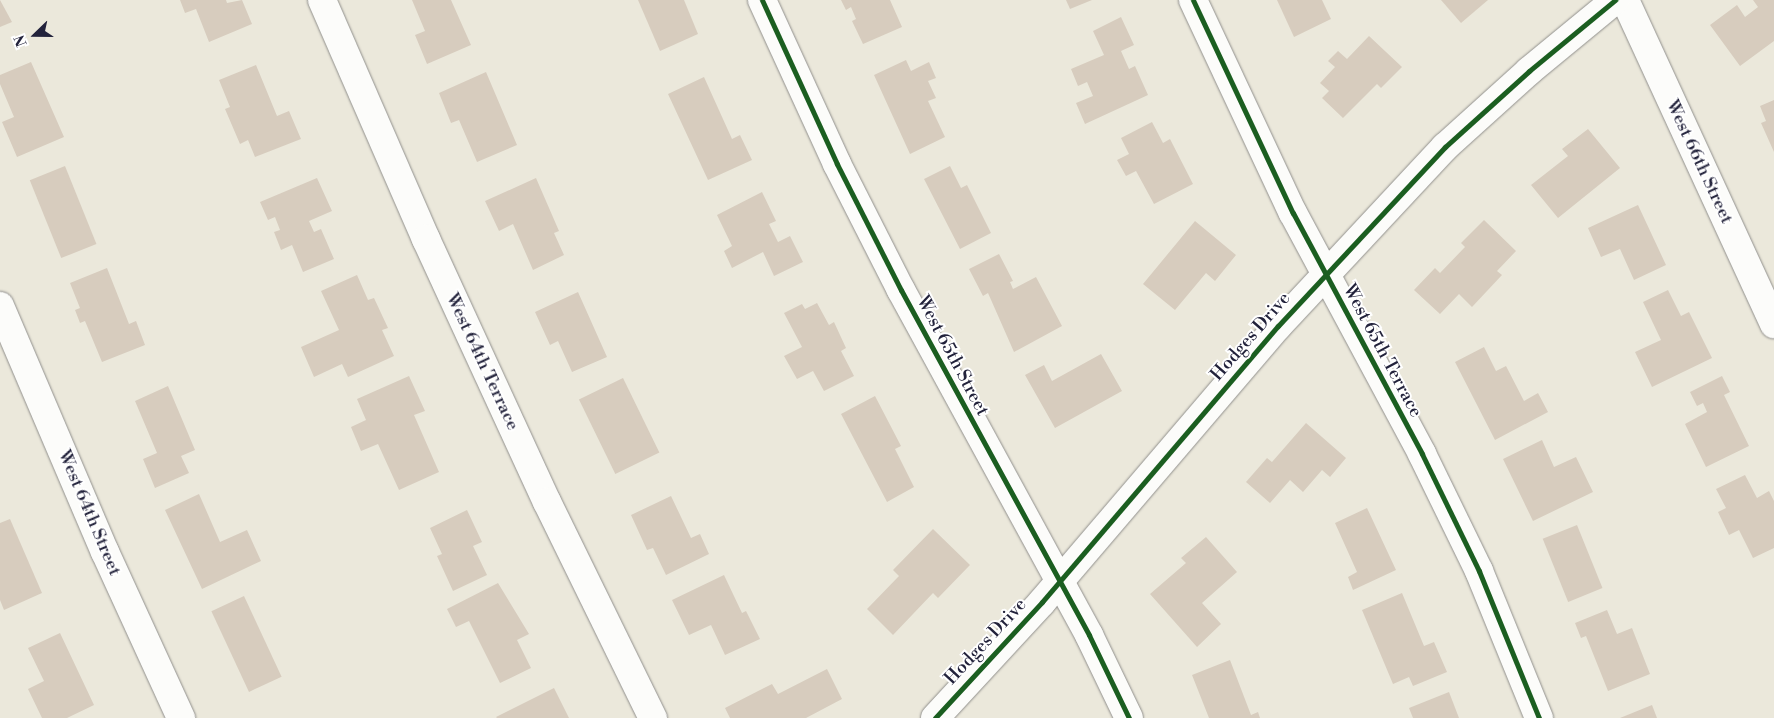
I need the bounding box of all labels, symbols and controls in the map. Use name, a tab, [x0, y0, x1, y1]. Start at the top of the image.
north arrow	[10, 10, 60, 60]
text: N	[11, 32, 32, 49]
street label: West 66th Street	[1661, 97, 1737, 227]
street label: West 65th Terrace	[1338, 281, 1426, 421]
street label: Hodges Drive	[1207, 288, 1295, 386]
street label: West 64th Terrace	[441, 290, 523, 434]
street label: West 65th Street	[911, 292, 993, 420]
street label: West 64th Street	[53, 447, 125, 579]
street label: Hodges Drive	[940, 594, 1032, 690]

